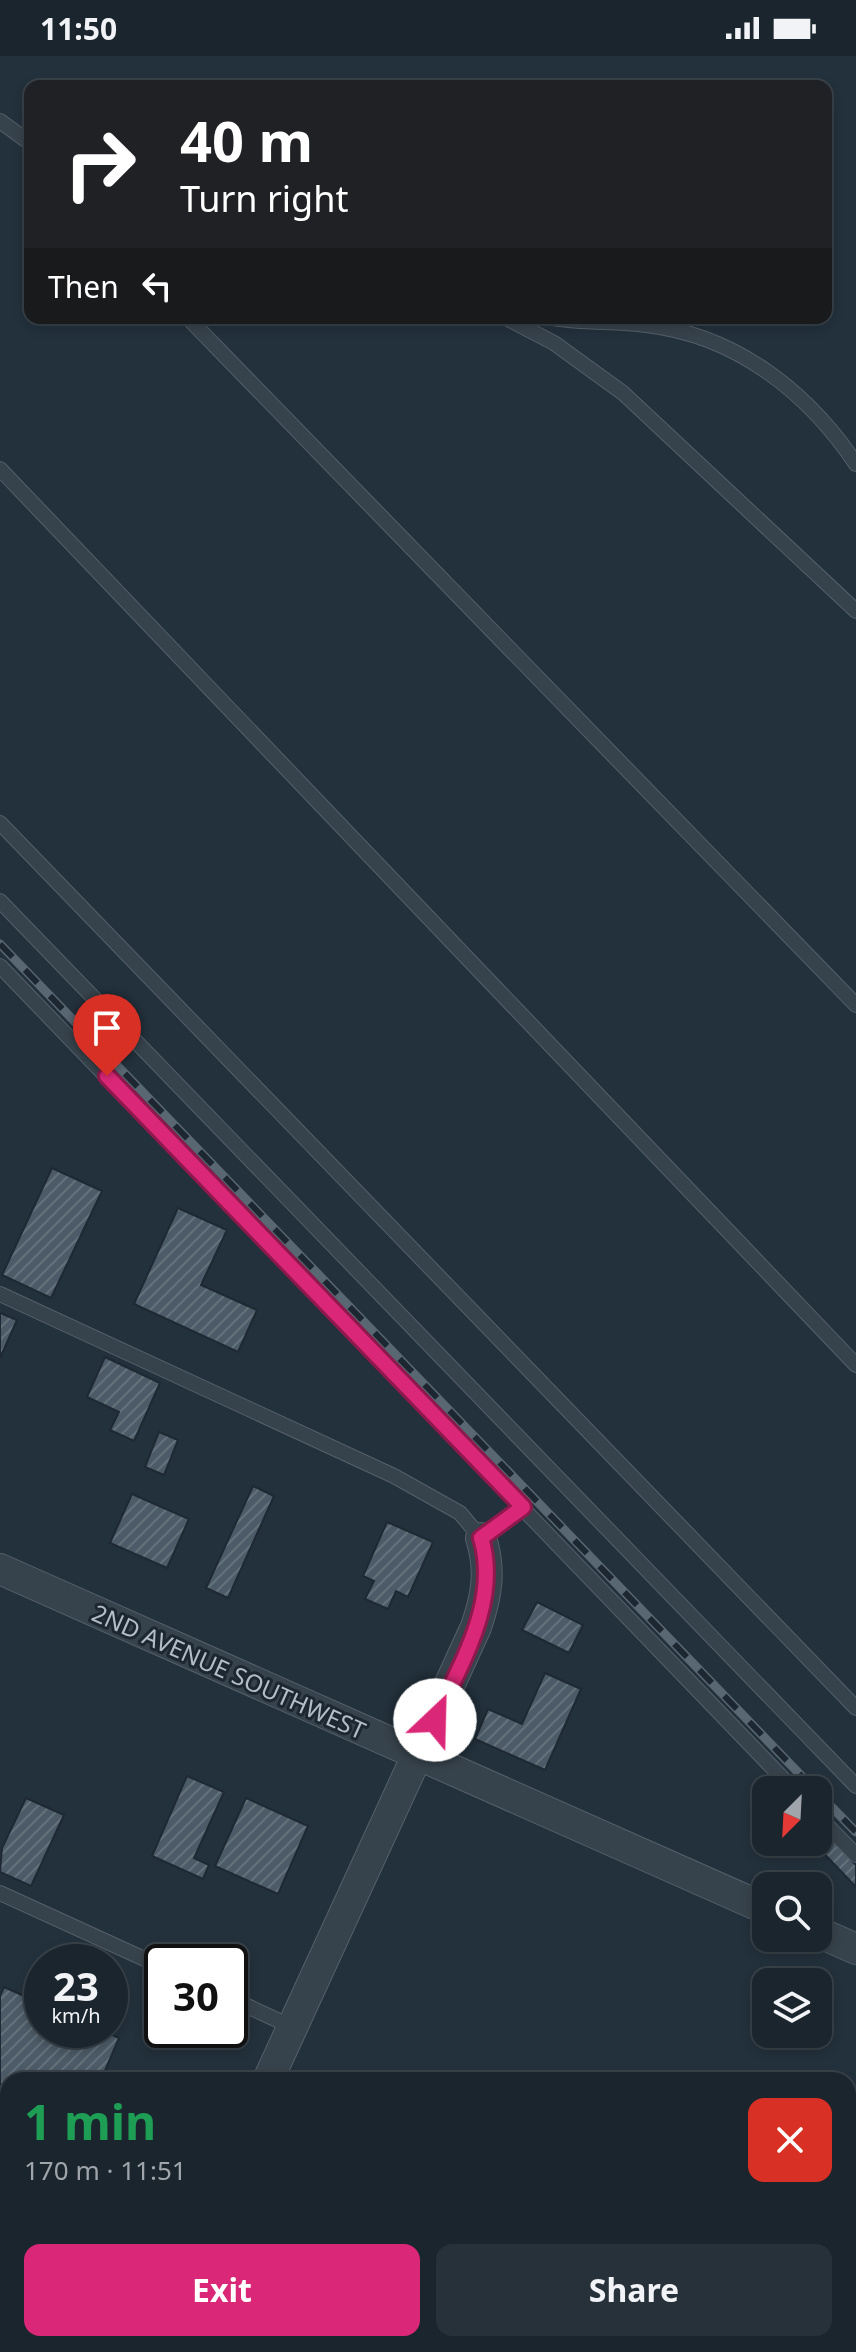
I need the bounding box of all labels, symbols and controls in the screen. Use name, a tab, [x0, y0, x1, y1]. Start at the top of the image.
text: 11:50	[40, 8, 117, 49]
text: 40 m	[180, 102, 313, 178]
icon: right	[48, 112, 152, 216]
text: Turn right	[180, 174, 348, 223]
icon: left	[135, 264, 179, 308]
text: Then	[48, 266, 119, 307]
pin	[73, 994, 141, 1076]
icon: arrive	[85, 1006, 129, 1050]
street label: 2ND AVENUE SOUTHWEST	[87, 1596, 372, 1747]
position arrow	[393, 1678, 477, 1762]
north arrow	[752, 1776, 832, 1856]
map controls	[752, 1776, 832, 2048]
button: search	[752, 1872, 832, 1952]
speed limit sign: 30	[144, 1944, 248, 2048]
text: 23	[53, 1958, 99, 2013]
button: layers	[752, 1968, 832, 2048]
text: km/h	[51, 2002, 101, 2029]
text: 1 min	[24, 2089, 156, 2154]
button: close	[748, 2098, 832, 2182]
text: 170 m · 11:51	[24, 2152, 187, 2188]
button: Exit	[24, 2244, 420, 2336]
button: Share	[436, 2244, 832, 2336]

